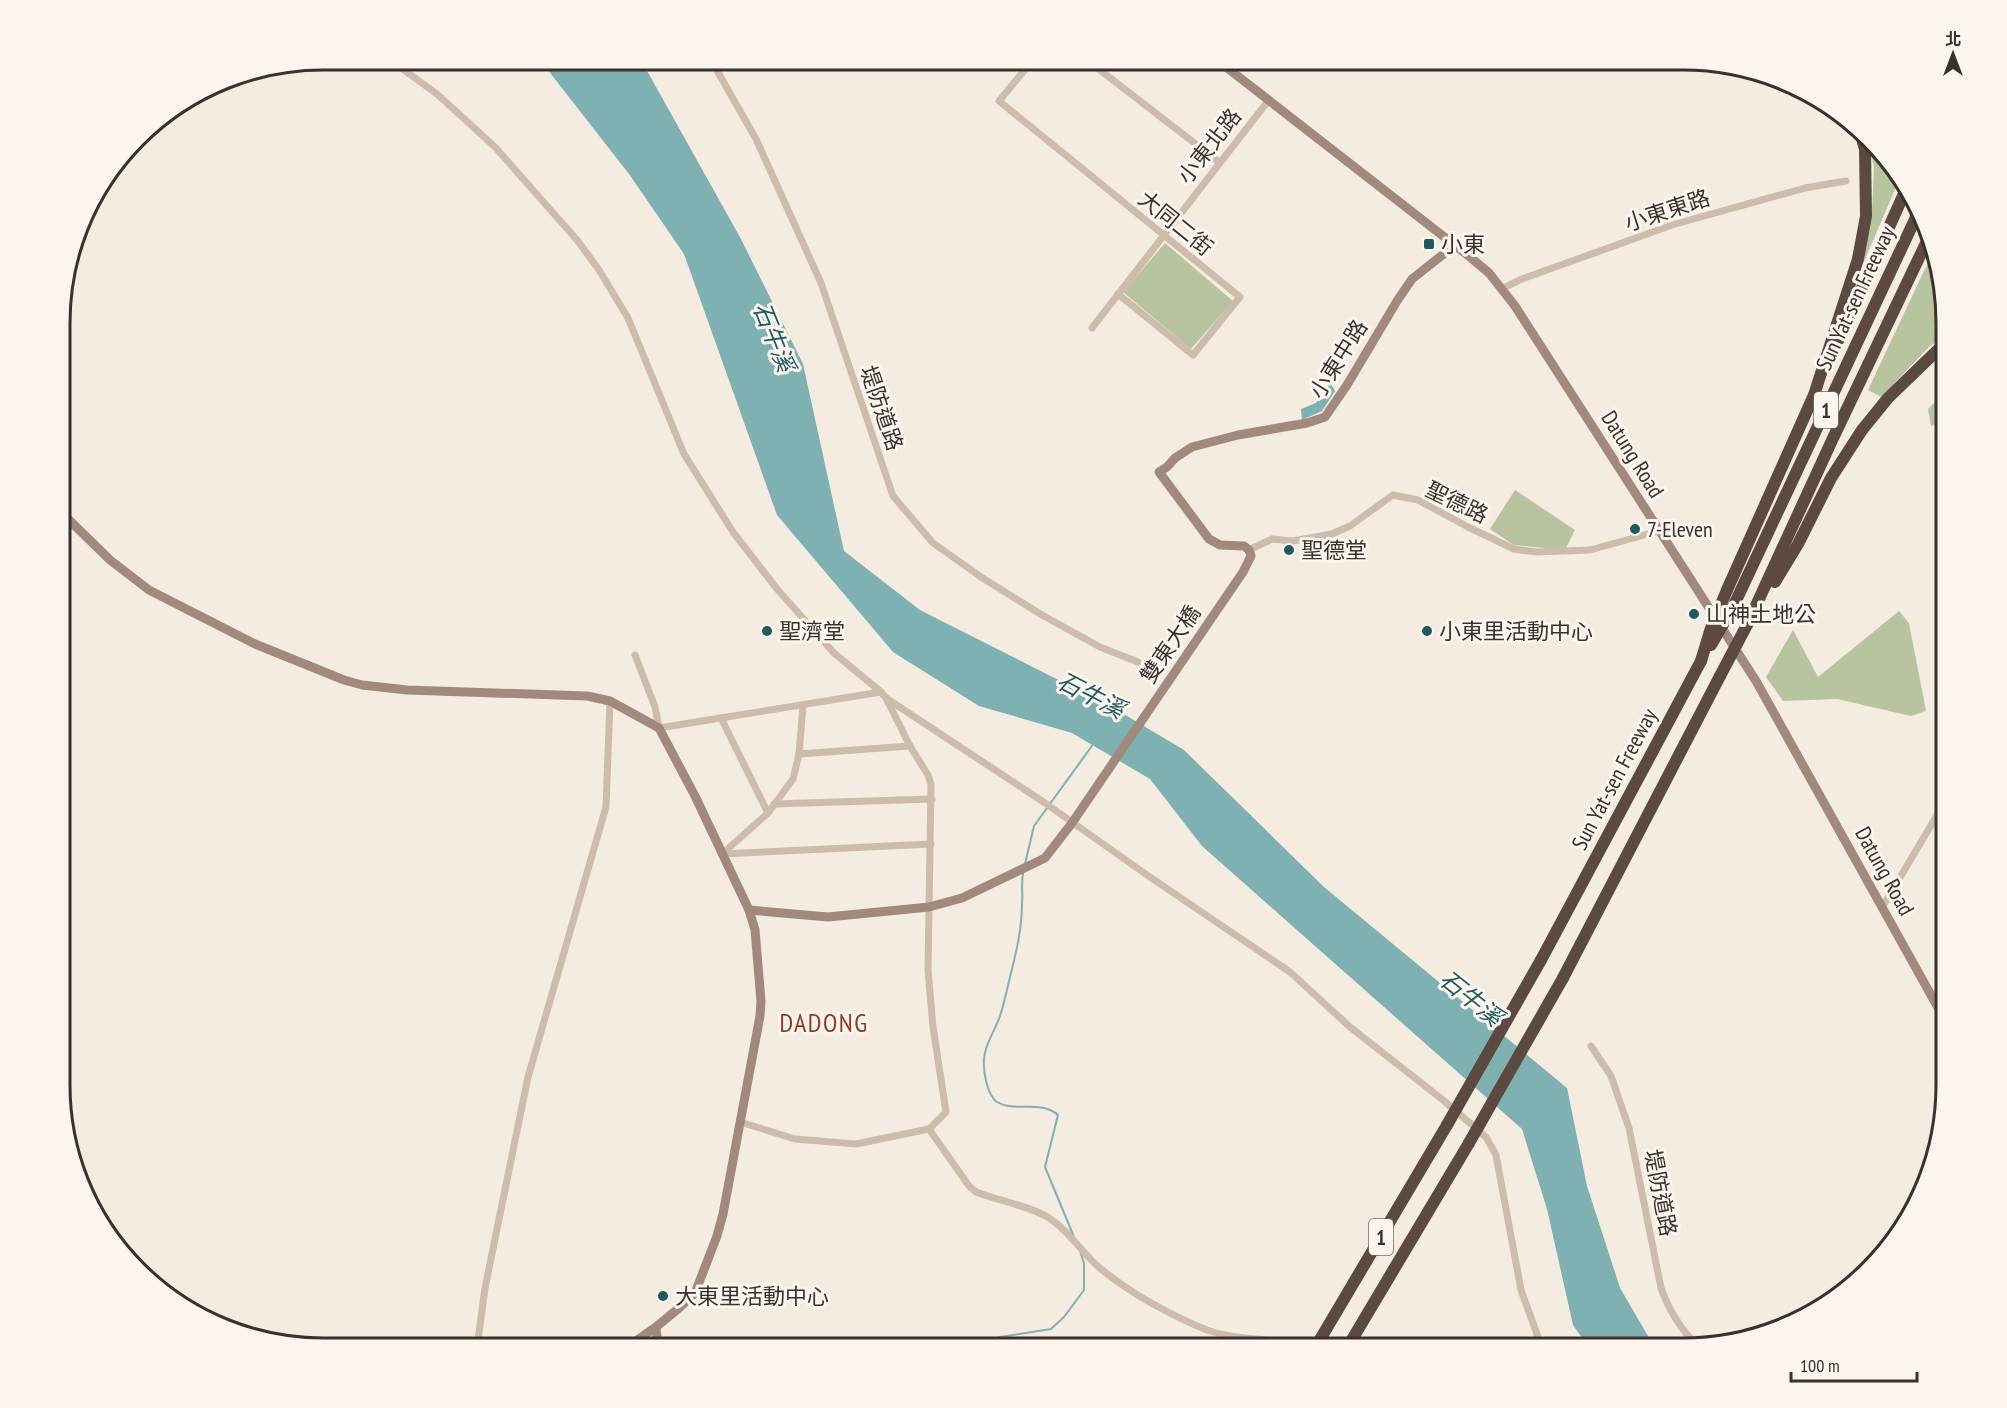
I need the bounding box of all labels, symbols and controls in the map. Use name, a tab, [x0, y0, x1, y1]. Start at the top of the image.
north arrow	[1923, 24, 1983, 84]
text: 北	[1945, 29, 1961, 49]
street label: 小東北路	[1171, 103, 1247, 189]
street label: 小東東路	[1621, 183, 1713, 237]
street label: 大同二街	[1133, 184, 1219, 262]
street label: Sun Yat-sen Freeway	[1809, 221, 1901, 375]
place label: 小東	[1441, 230, 1485, 258]
marker: 小東	[1422, 237, 1436, 251]
water label: 石牛溪	[746, 298, 803, 379]
street label: 小東中路	[1303, 314, 1373, 404]
street label: 堤防道路	[854, 362, 910, 454]
road number: 1	[1814, 392, 1838, 428]
street label: Datung Road	[1595, 405, 1671, 503]
street label: 聖德路	[1421, 475, 1493, 529]
place label: 7-Eleven	[1647, 515, 1713, 543]
marker: 7-Eleven	[1628, 522, 1642, 536]
place label: 聖德堂	[1301, 536, 1367, 564]
marker: 聖德堂	[1282, 543, 1296, 557]
street label: 雙東大橋	[1134, 600, 1206, 688]
place label: 山神土地公	[1706, 600, 1816, 628]
marker: 山神土地公	[1687, 607, 1701, 621]
place label: 聖濟堂	[779, 617, 845, 645]
place label: 小東里活動中心	[1439, 617, 1593, 645]
marker: 聖濟堂	[760, 624, 774, 638]
marker: 小東里活動中心	[1420, 624, 1434, 638]
water label: 石牛溪	[1052, 665, 1133, 727]
street label: Sun Yat-sen Freeway	[1565, 703, 1663, 854]
street label: Datung Road	[1849, 822, 1921, 920]
water label: 石牛溪	[1433, 963, 1511, 1035]
district label: DADONG	[779, 1006, 869, 1039]
street label: 堤防道路	[1639, 1147, 1683, 1239]
road number: 1	[1369, 1219, 1393, 1255]
place label: 大東里活動中心	[675, 1282, 829, 1310]
marker: 大東里活動中心	[656, 1289, 670, 1303]
scale bar	[1791, 1345, 1917, 1383]
text: 100 m	[1800, 1354, 1840, 1377]

